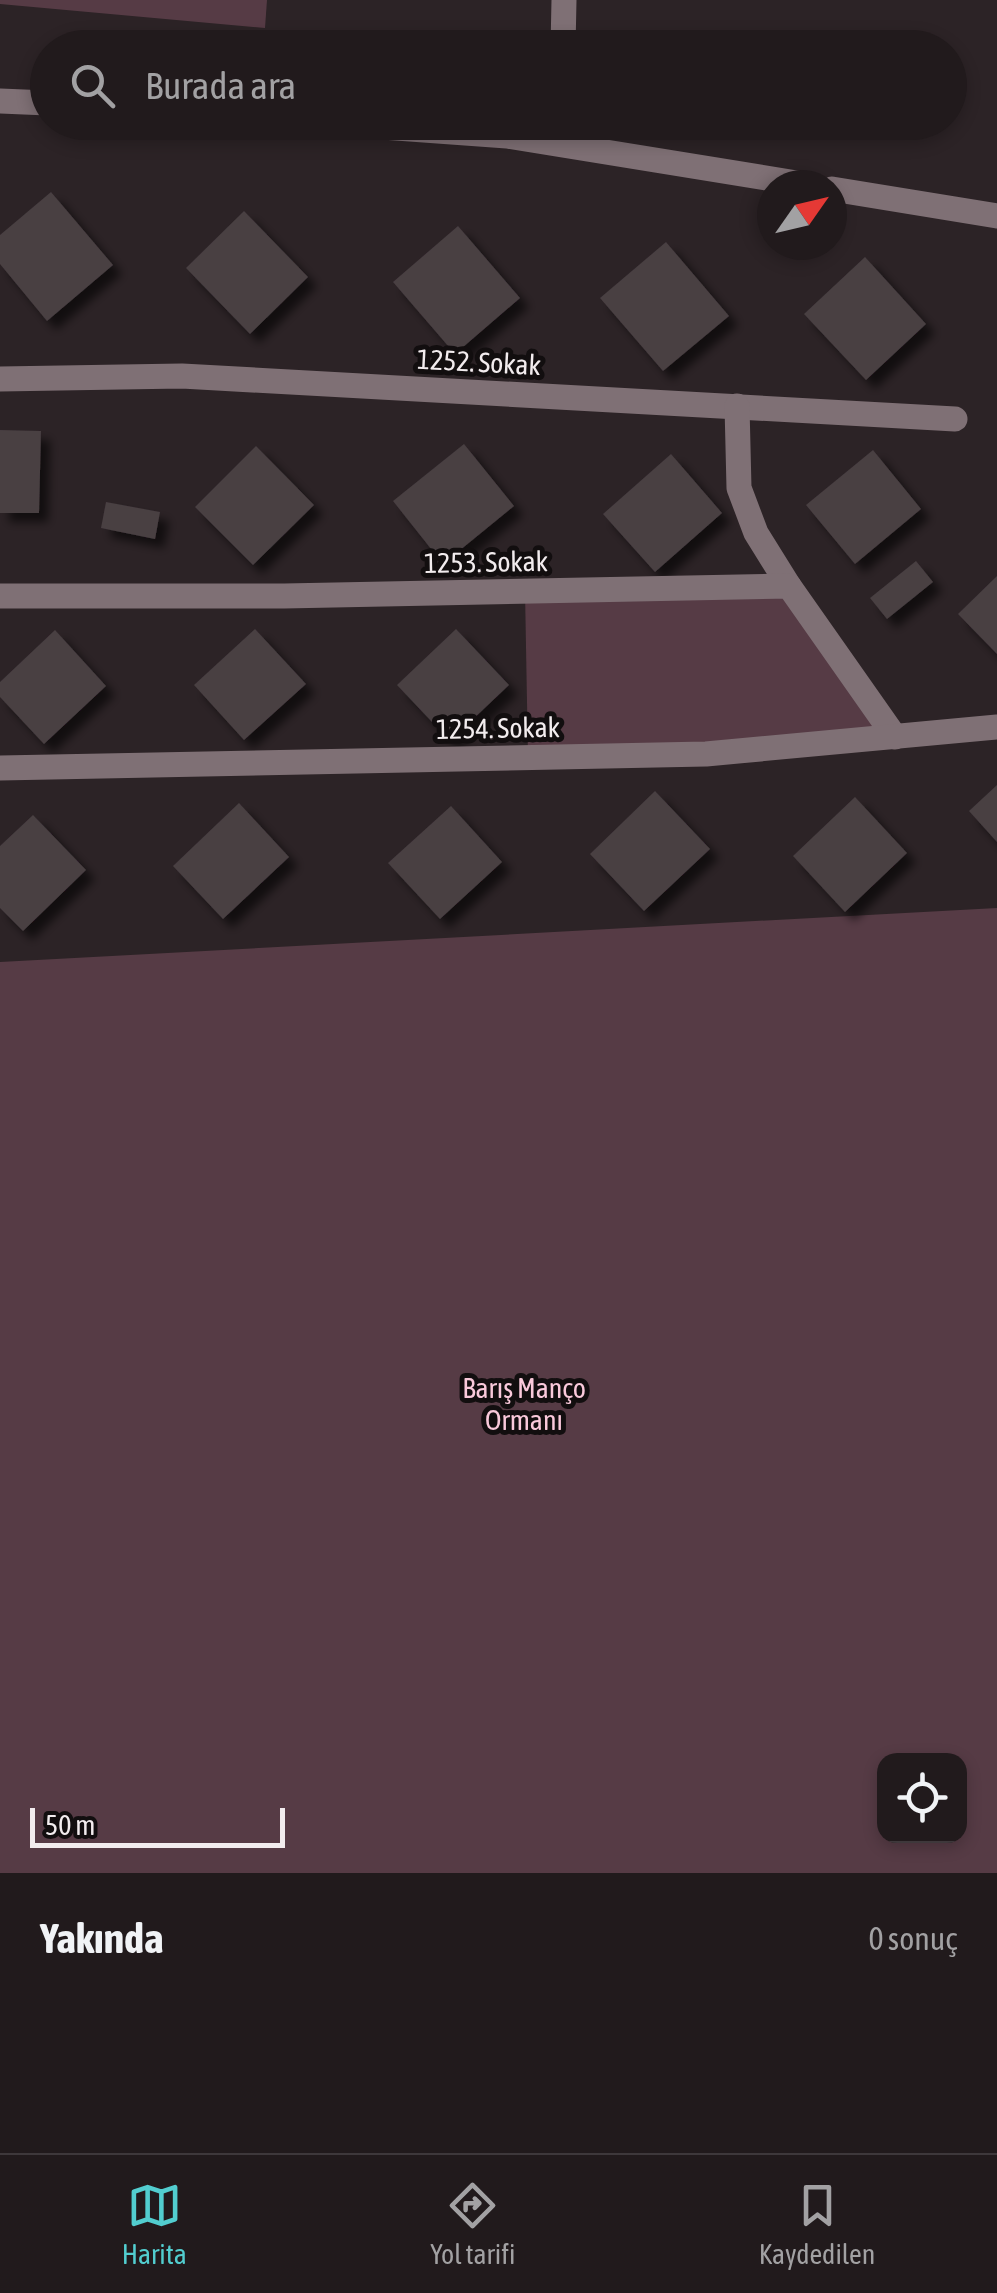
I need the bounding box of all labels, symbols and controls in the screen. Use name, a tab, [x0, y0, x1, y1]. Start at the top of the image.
search box	[30, 30, 967, 140]
icon: search	[65, 58, 120, 113]
text: Burada ara	[145, 64, 296, 107]
north arrow	[757, 170, 847, 260]
street label: 1252. Sokak	[416, 343, 542, 381]
street label: 1253. Sokak	[424, 545, 548, 579]
street label: 1254. Sokak	[436, 711, 560, 745]
park label: Barış Manço Ormanı	[462, 1372, 586, 1436]
map controls	[877, 1753, 967, 1843]
button: locate	[877, 1753, 967, 1843]
scale bar	[30, 1803, 285, 1848]
text: 50 m	[45, 1809, 95, 1841]
text: Yakında	[40, 1914, 163, 1962]
text: 0 sonuç	[868, 1920, 957, 1957]
tab: Harita	[122, 2178, 187, 2270]
tab: Yol tarifi	[430, 2178, 515, 2270]
tab: Kaydedilen	[759, 2178, 875, 2270]

